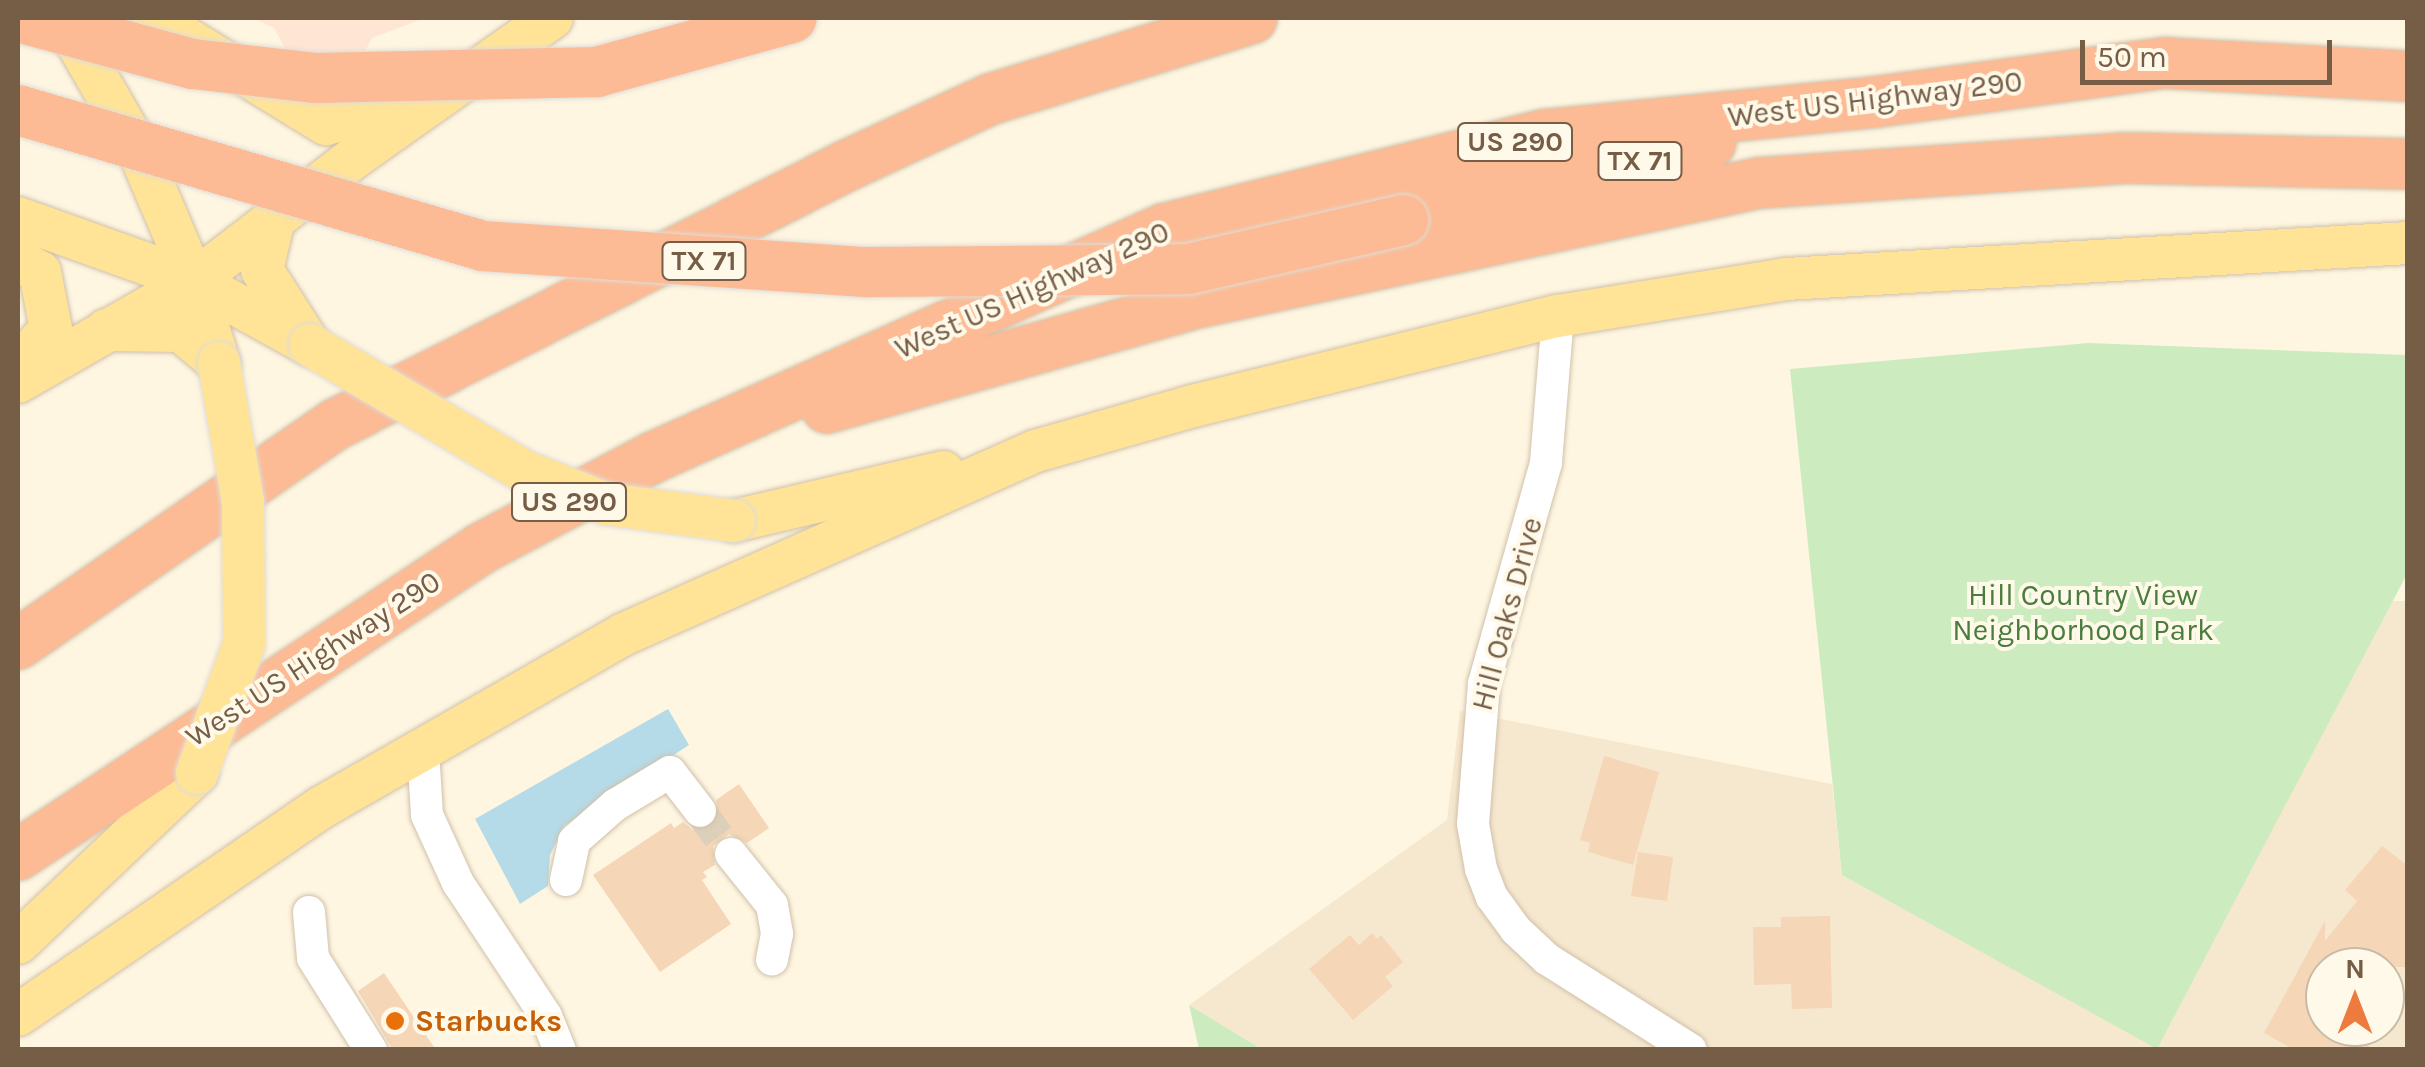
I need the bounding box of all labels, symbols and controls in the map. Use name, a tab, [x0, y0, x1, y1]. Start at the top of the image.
scale bar	[2085, 20, 2338, 82]
text: 50 m	[2097, 39, 2167, 75]
street label: West US Highway 290	[1726, 63, 2024, 135]
road number: US 290	[1455, 119, 1575, 165]
road number: TX 71	[1595, 138, 1685, 184]
street label: West US Highway 290	[889, 213, 1175, 367]
road number: TX 71	[659, 238, 749, 284]
road number: US 290	[509, 479, 629, 525]
street label: Hill Oaks Drive	[1464, 513, 1550, 715]
street label: West US Highway 290	[179, 563, 447, 755]
park label: Hill Country View Neighborhood Park	[1952, 577, 2214, 648]
north arrow	[2305, 947, 2405, 1047]
text: N	[2345, 952, 2365, 985]
place label: Starbucks	[415, 1003, 562, 1039]
marker: Starbucks	[384, 1010, 406, 1032]

